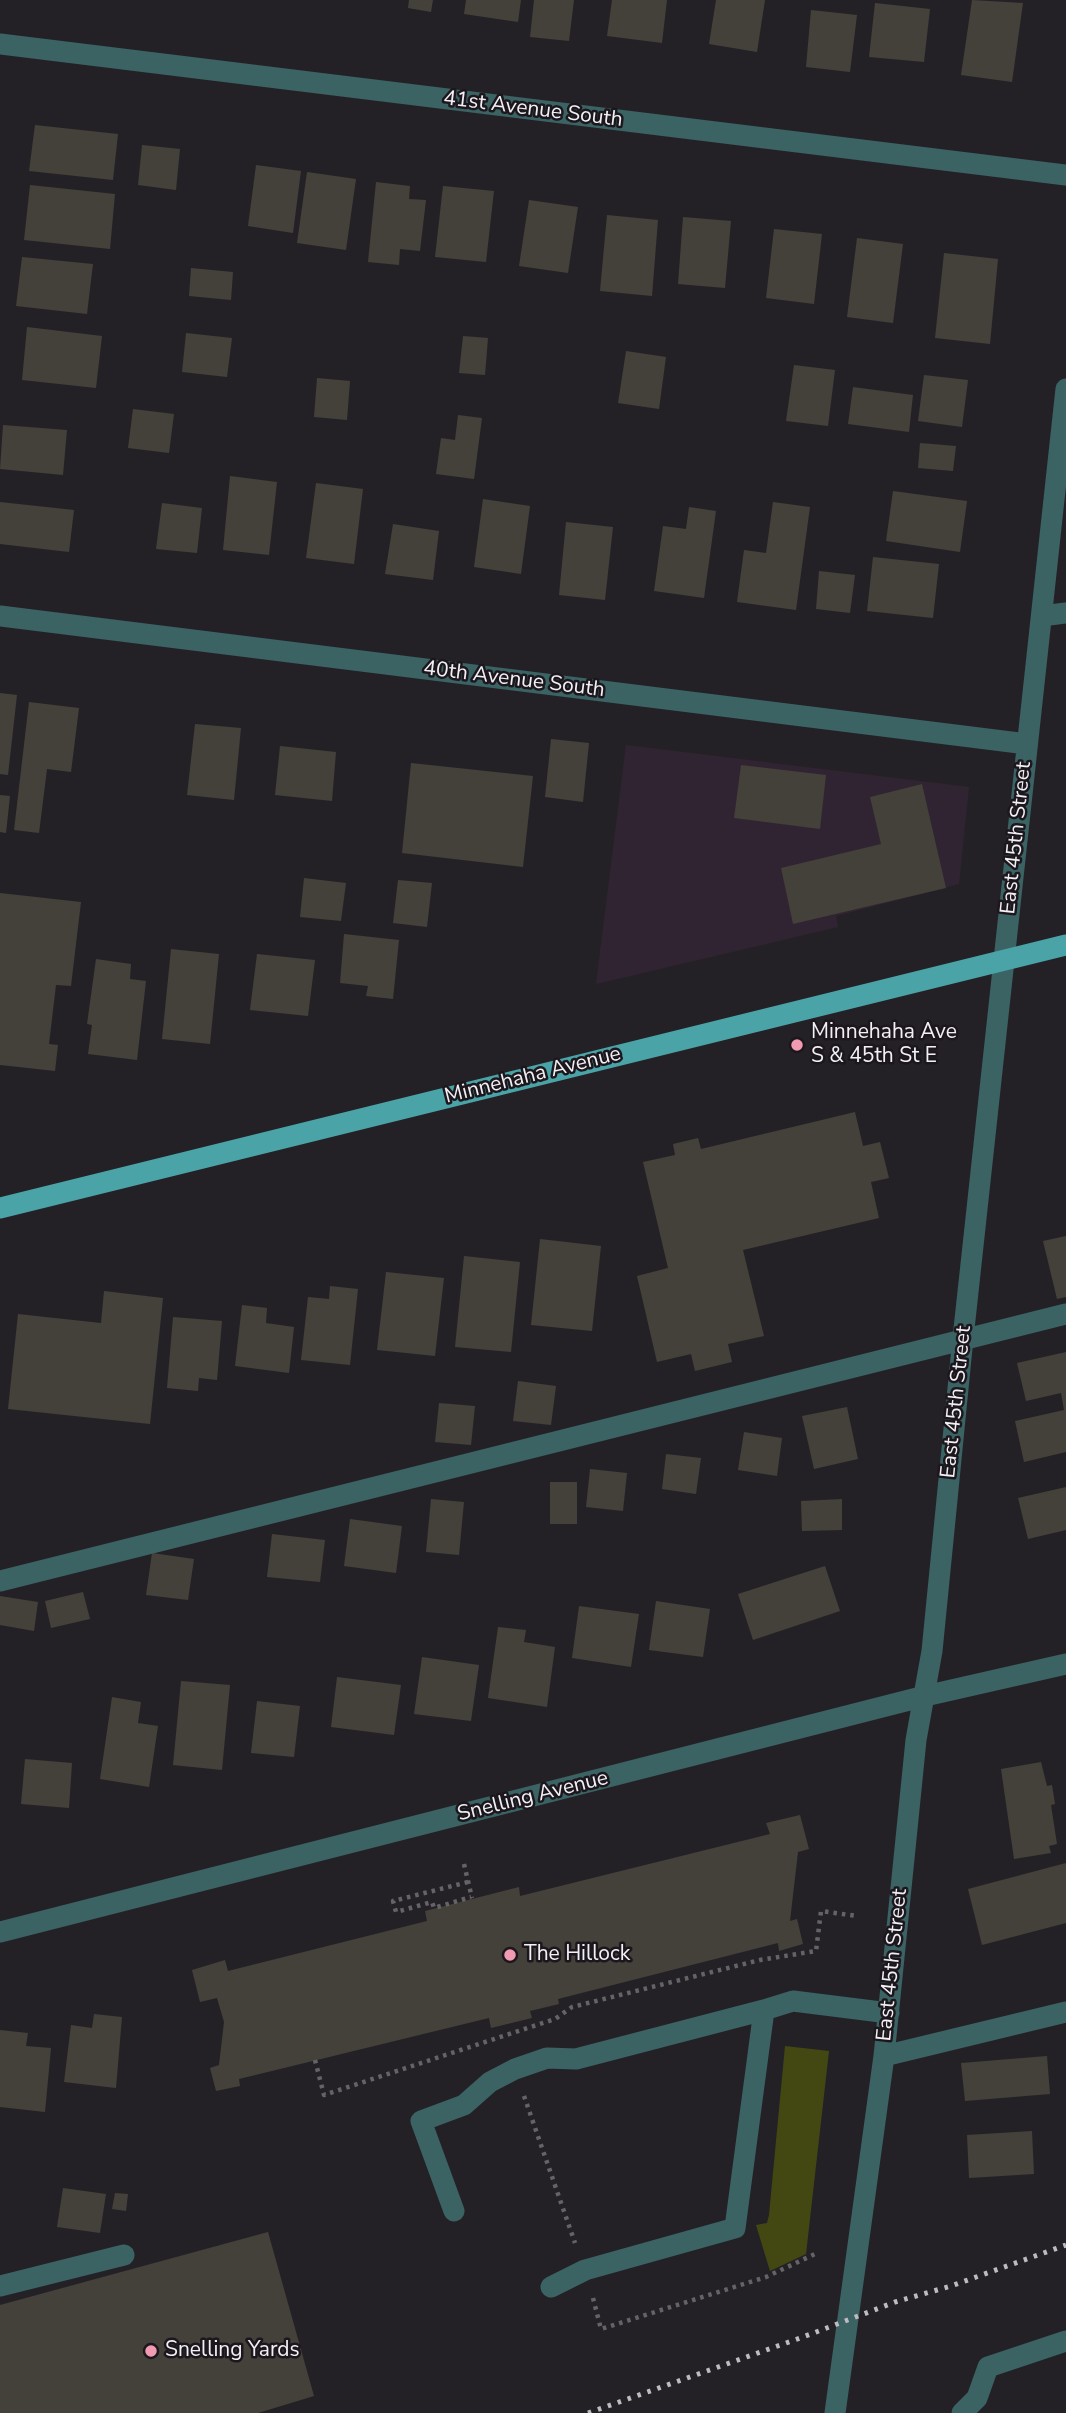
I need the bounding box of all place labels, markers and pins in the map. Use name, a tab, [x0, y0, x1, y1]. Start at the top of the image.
place label: Minnehaha Ave S & 45th St E	[811, 1020, 957, 1070]
marker: Minnehaha Ave S & 45th St E	[789, 1037, 805, 1053]
place label: The Hillock	[524, 1942, 630, 1968]
marker: The Hillock	[502, 1947, 518, 1963]
place label: Snelling Yards	[165, 2338, 300, 2364]
marker: Snelling Yards	[143, 2343, 159, 2359]

